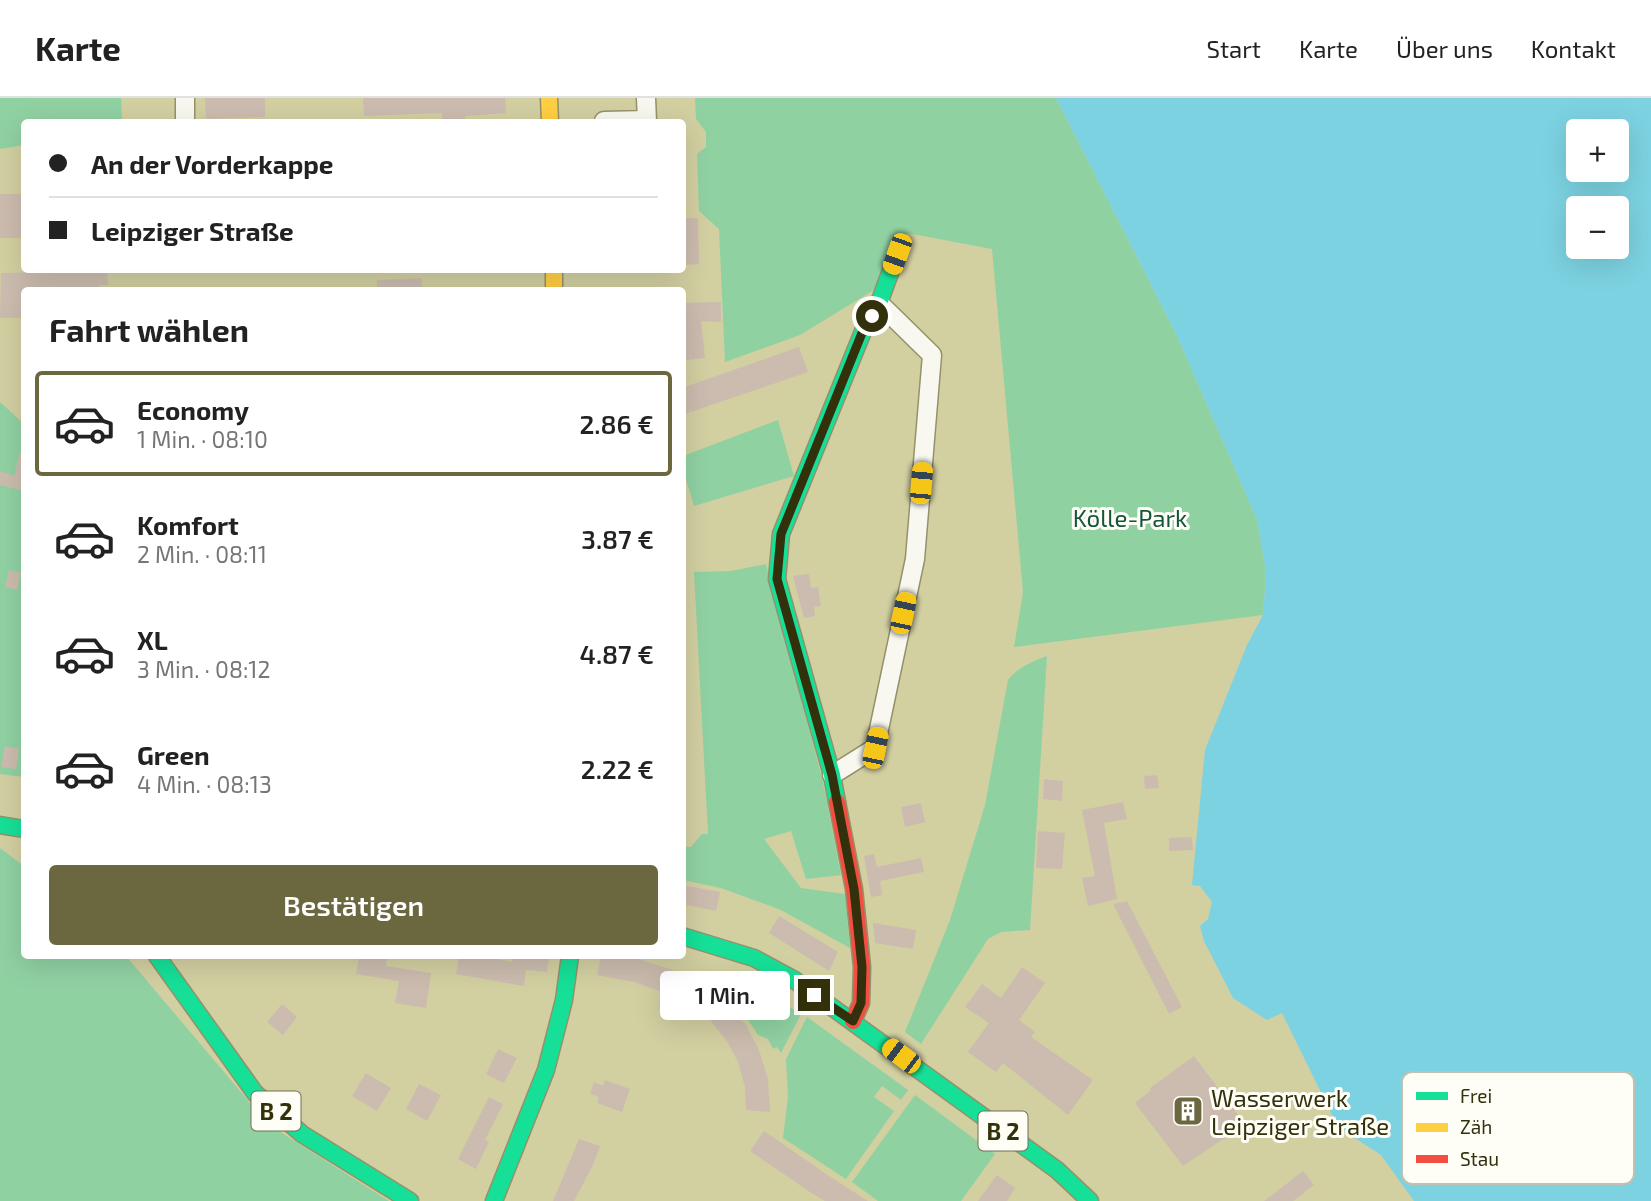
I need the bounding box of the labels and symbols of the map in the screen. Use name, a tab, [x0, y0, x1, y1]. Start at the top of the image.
car	[880, 231, 915, 277]
route start	[856, 300, 888, 332]
car	[909, 461, 934, 505]
park label: Kölle-Park	[1073, 503, 1187, 532]
car	[889, 590, 918, 636]
car	[861, 725, 890, 771]
callout: 1 Min.	[660, 970, 790, 1020]
route end	[798, 979, 830, 1011]
car	[878, 1035, 925, 1077]
legend	[1402, 1072, 1634, 1184]
place label: Wasserwerk Leipziger Straße	[1211, 1083, 1389, 1140]
text: Frei	[1460, 1084, 1492, 1107]
road number: B 2	[252, 1092, 300, 1130]
building icon: Wasserwerk Leipziger Straße	[1171, 1094, 1205, 1128]
road number: B 2	[978, 1112, 1028, 1150]
text: Zäh	[1460, 1115, 1492, 1138]
text: Stau	[1460, 1147, 1499, 1170]

